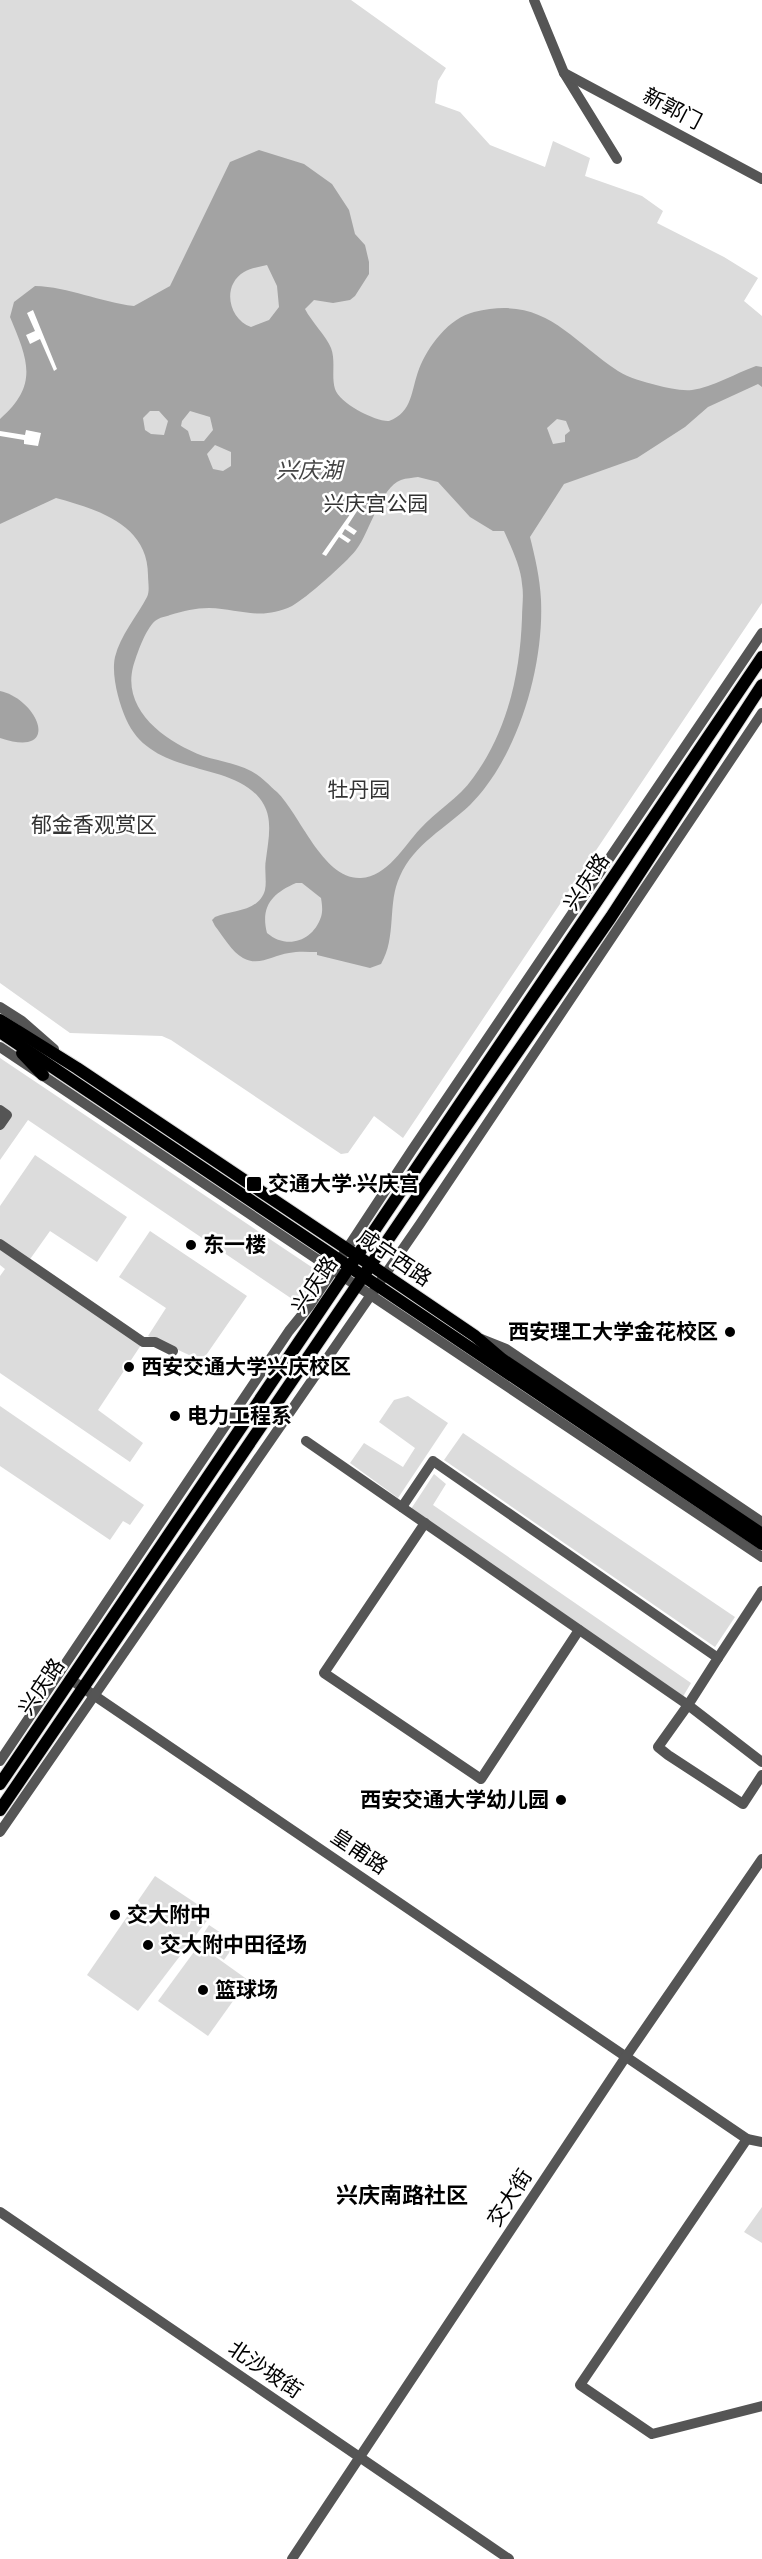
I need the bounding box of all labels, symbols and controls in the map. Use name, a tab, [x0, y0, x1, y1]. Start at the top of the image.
street label: 新郭门	[639, 84, 705, 133]
water label: 兴庆湖	[276, 459, 345, 482]
park label: 兴庆宫公园	[324, 493, 429, 515]
park label: 牡丹园	[328, 779, 391, 801]
park label: 郁金香观赏区	[31, 814, 157, 836]
street label: 兴庆路	[560, 849, 613, 914]
place label: 交通大学·兴庆宫	[268, 1172, 420, 1195]
marker: 交通大学·兴庆宫	[245, 1175, 263, 1193]
street label: 咸宁西路	[353, 1225, 435, 1290]
place label: 东一楼	[203, 1233, 266, 1256]
marker: 东一楼	[184, 1238, 198, 1252]
street label: 兴庆路	[288, 1252, 341, 1317]
place label: 西安理工大学金花校区	[508, 1320, 718, 1343]
marker: 西安理工大学金花校区	[723, 1325, 737, 1339]
place label: 西安交通大学兴庆校区	[141, 1355, 351, 1378]
marker: 西安交通大学兴庆校区	[122, 1360, 136, 1374]
place label: 电力工程系	[187, 1405, 292, 1427]
marker: 电力工程系	[168, 1409, 182, 1423]
street label: 兴庆路	[15, 1654, 68, 1719]
place label: 西安交通大学幼儿园	[360, 1788, 549, 1811]
marker: 西安交通大学幼儿园	[554, 1793, 568, 1807]
street label: 皇甫路	[327, 1825, 392, 1878]
place label: 交大附中	[127, 1903, 211, 1926]
marker: 交大附中	[108, 1908, 122, 1922]
place label: 交大附中田径场	[160, 1933, 307, 1956]
marker: 交大附中田径场	[141, 1938, 155, 1952]
place label: 篮球场	[215, 1979, 278, 2001]
marker: 篮球场	[196, 1983, 210, 1997]
street label: 交大街	[483, 2165, 536, 2230]
district label: 兴庆南路社区	[336, 2184, 468, 2207]
street label: 北沙坡街	[224, 2337, 306, 2402]

